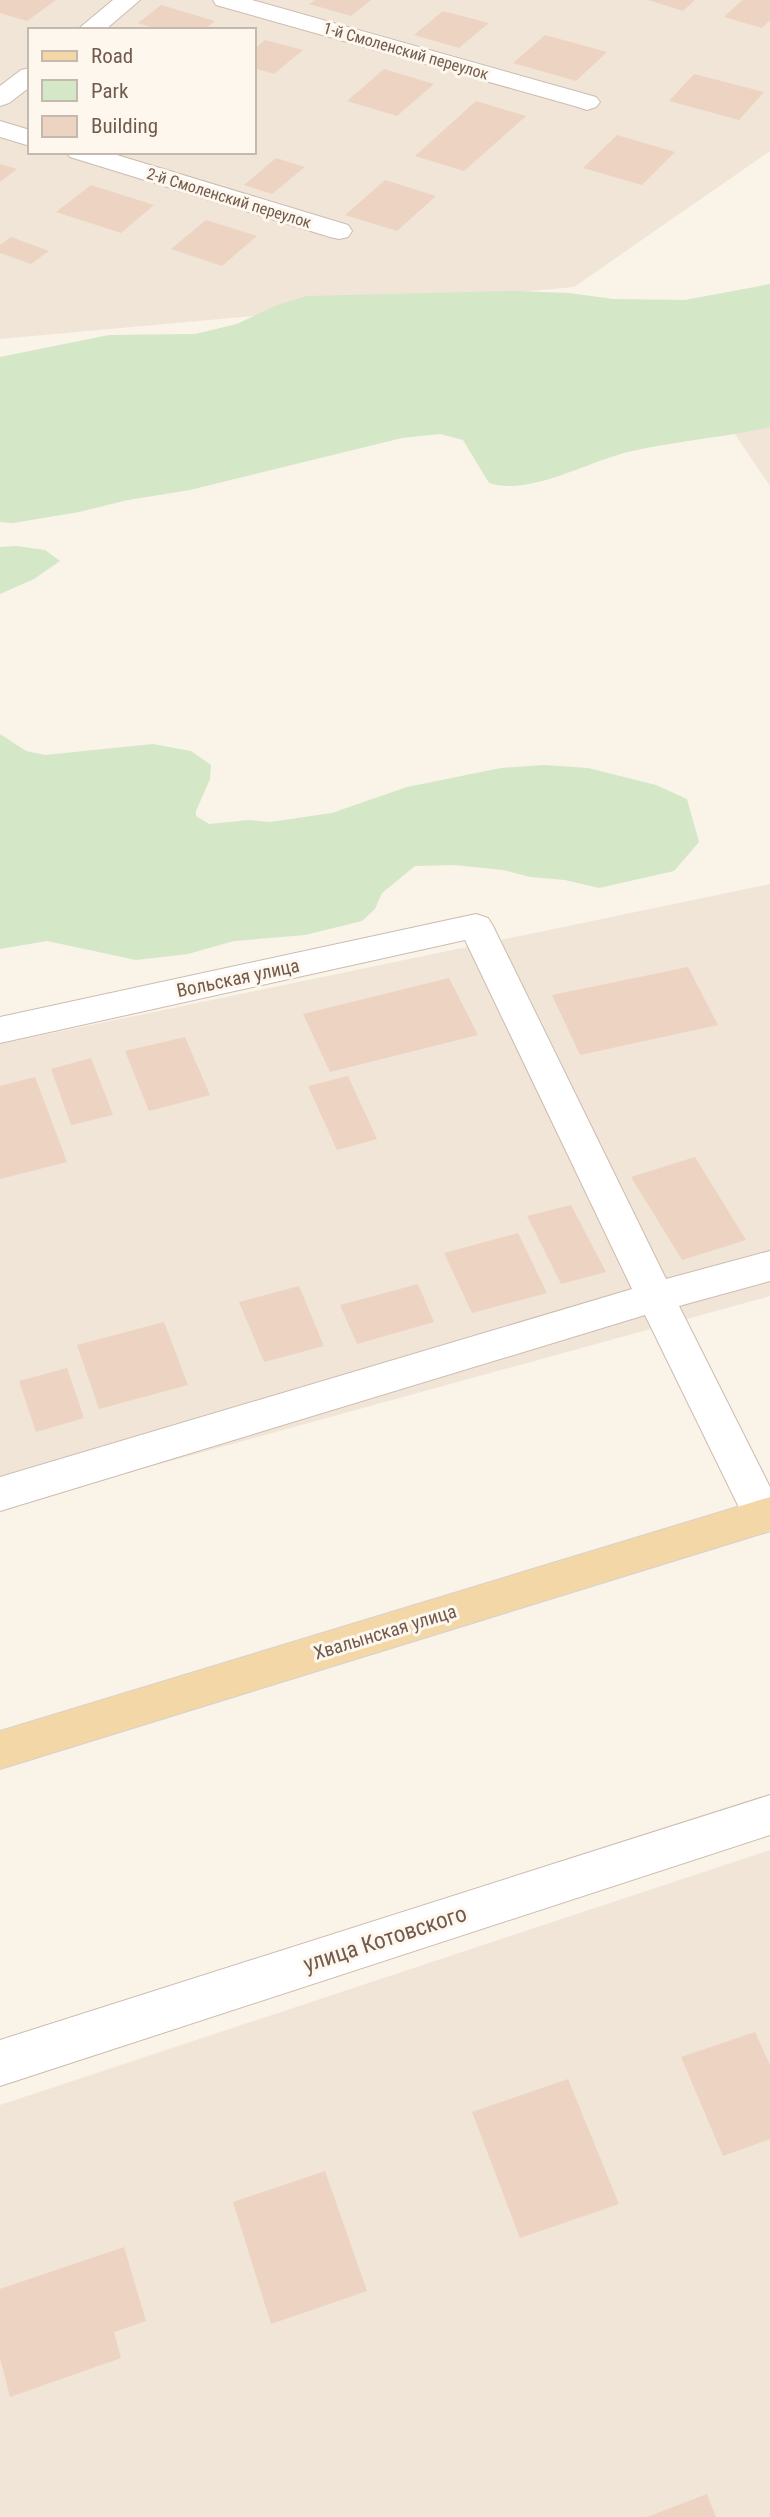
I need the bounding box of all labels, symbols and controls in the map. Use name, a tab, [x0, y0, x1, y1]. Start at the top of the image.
street label: 1-й Смоленский переулок	[321, 18, 491, 84]
legend	[28, 28, 256, 154]
text: Road	[91, 44, 133, 68]
text: Park	[91, 79, 129, 103]
text: Building	[91, 114, 158, 138]
street label: 2-й Смоленский переулок	[144, 164, 314, 232]
street label: Вольская улица	[174, 954, 302, 1002]
street label: Хвалынская улица	[311, 1599, 459, 1665]
street label: улица Котовского	[300, 1900, 470, 1978]

